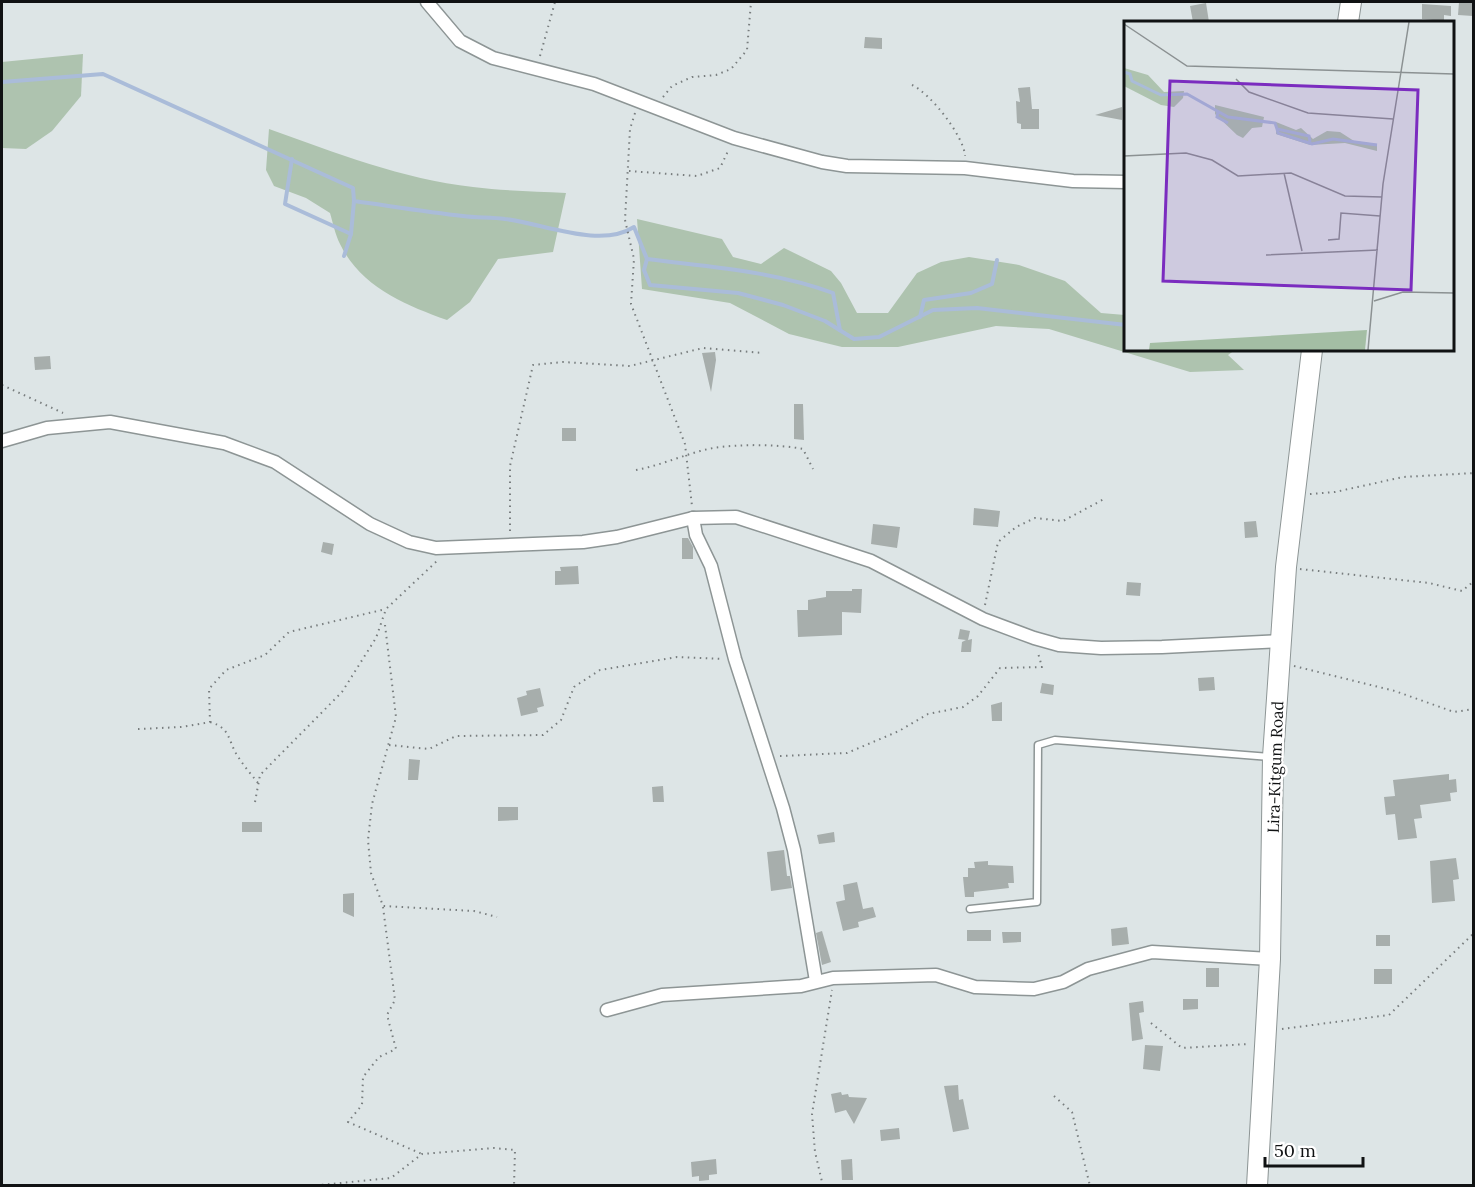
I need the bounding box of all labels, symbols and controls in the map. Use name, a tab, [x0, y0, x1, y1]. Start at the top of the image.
inset map	[1124, 21, 1454, 351]
street label: Lira-Kitgum Road	[1263, 700, 1287, 833]
scale bar	[1265, 1130, 1362, 1168]
text: 50 m	[1274, 1139, 1316, 1162]

